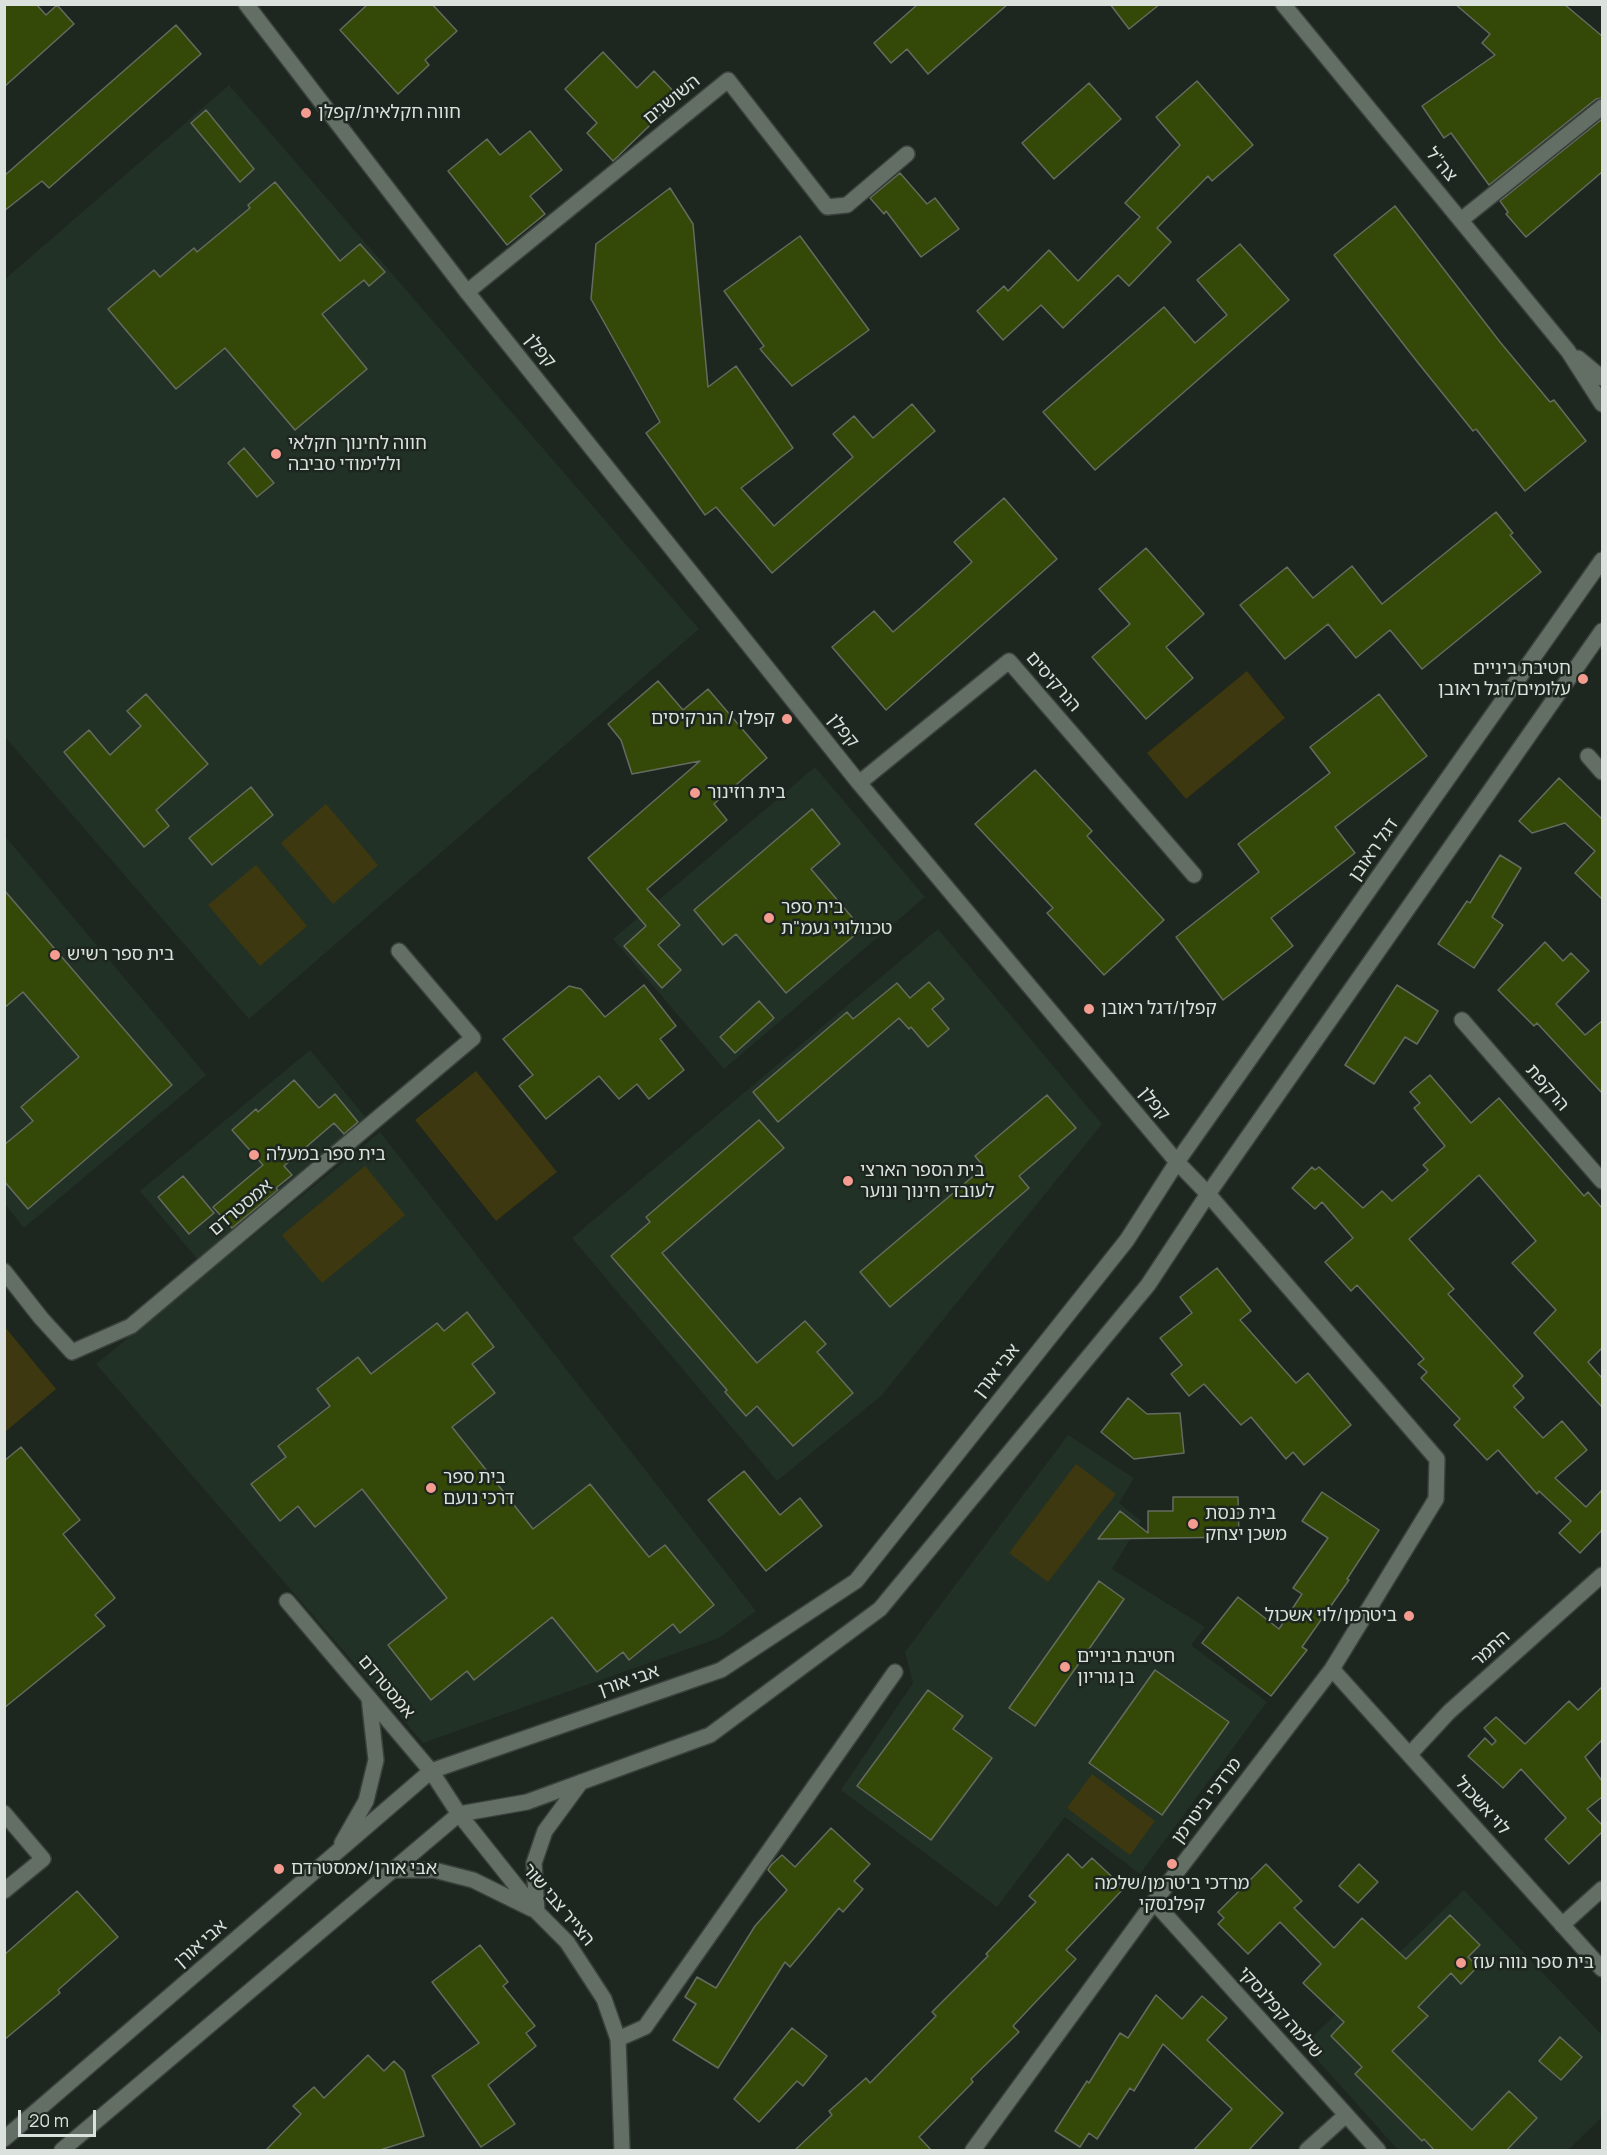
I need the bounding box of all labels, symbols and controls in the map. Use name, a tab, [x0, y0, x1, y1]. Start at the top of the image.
street label: השושנים	[639, 71, 705, 129]
place label: חווה חקלאית/קפלן	[318, 102, 461, 124]
marker: חווה חקלאית/קפלן	[299, 106, 313, 120]
street label: צה"ל	[1421, 144, 1461, 186]
street label: קפלן	[520, 330, 560, 372]
place label: חווה לחינוך חקלאי וללימודי סביבה	[288, 433, 427, 476]
marker: חווה לחינוך חקלאי וללימודי סביבה	[269, 447, 283, 461]
street label: הנרקיסים	[1021, 648, 1085, 716]
place label: חטיבת ביניים עלומים/דגל ראובן	[1438, 658, 1571, 700]
marker: חטיבת ביניים עלומים/דגל ראובן	[1576, 672, 1590, 686]
place label: קפלן / הנרקיסים	[651, 708, 775, 730]
street label: קפלן	[823, 710, 863, 752]
marker: קפלן / הנרקיסים	[780, 712, 794, 726]
place label: בית רוזינור	[707, 782, 786, 804]
marker: בית רוזינור	[688, 786, 702, 800]
street label: דגל ראובן	[1345, 815, 1403, 885]
place label: בית ספר טכנולוגי נעמ"ת	[781, 897, 892, 940]
marker: בית ספר טכנולוגי נעמ"ת	[762, 911, 776, 925]
place label: בית ספר רשיש	[67, 944, 174, 966]
marker: בית ספר רשיש	[48, 948, 62, 962]
place label: קפלן/דגל ראובן	[1101, 998, 1217, 1020]
marker: קפלן/דגל ראובן	[1082, 1002, 1096, 1016]
street label: הרקפת	[1521, 1060, 1573, 1116]
street label: קפלן	[1134, 1083, 1174, 1125]
place label: בית ספר במעלה	[266, 1144, 386, 1166]
marker: בית ספר במעלה	[247, 1148, 261, 1162]
place label: בית הספר הארצי לעובדי חינוך ונוער	[860, 1160, 995, 1202]
marker: בית הספר הארצי לעובדי חינוך ונוער	[841, 1174, 855, 1188]
street label: אמסטרדם	[205, 1175, 277, 1241]
street label: אבי אורן	[969, 1340, 1025, 1402]
place label: בית ספר דרכי נועם	[443, 1467, 515, 1510]
marker: בית ספר דרכי נועם	[424, 1481, 438, 1495]
place label: בית כנסת משכן יצחק	[1205, 1503, 1287, 1546]
marker: בית כנסת משכן יצחק	[1186, 1517, 1200, 1531]
place label: ביטרמן/לוי אשכול	[1265, 1605, 1397, 1627]
marker: ביטרמן/לוי אשכול	[1402, 1609, 1416, 1623]
street label: התמר	[1467, 1626, 1515, 1672]
place label: חטיבת ביניים בן גוריון	[1077, 1646, 1175, 1688]
street label: אמסטרדם	[353, 1651, 419, 1723]
marker: חטיבת ביניים בן גוריון	[1058, 1660, 1072, 1674]
street label: אבי אורן	[596, 1661, 662, 1701]
street label: מרדכי ביטרמן	[1168, 1754, 1246, 1848]
street label: לוי אשכול	[1450, 1772, 1514, 1840]
marker: מרדכי ביטרמן/שלמה קפלנסקי	[1165, 1857, 1179, 1871]
place label: אבי אורן/אמסטרדם	[291, 1858, 437, 1880]
street label: הצייר צבי שור	[517, 1859, 599, 1951]
marker: אבי אורן/אמסטרדם	[272, 1862, 286, 1876]
place label: מרדכי ביטרמן/שלמה קפלנסקי	[1095, 1873, 1249, 1916]
street label: אבי אורן	[170, 1915, 232, 1973]
place label: בית ספר נווה עוז	[1473, 1952, 1594, 1974]
marker: בית ספר נווה עוז	[1454, 1956, 1468, 1970]
street label: שלמה קפלנסקי	[1233, 1963, 1327, 2063]
scale bar	[21, 2098, 99, 2136]
text: 20 m	[29, 2108, 69, 2132]

